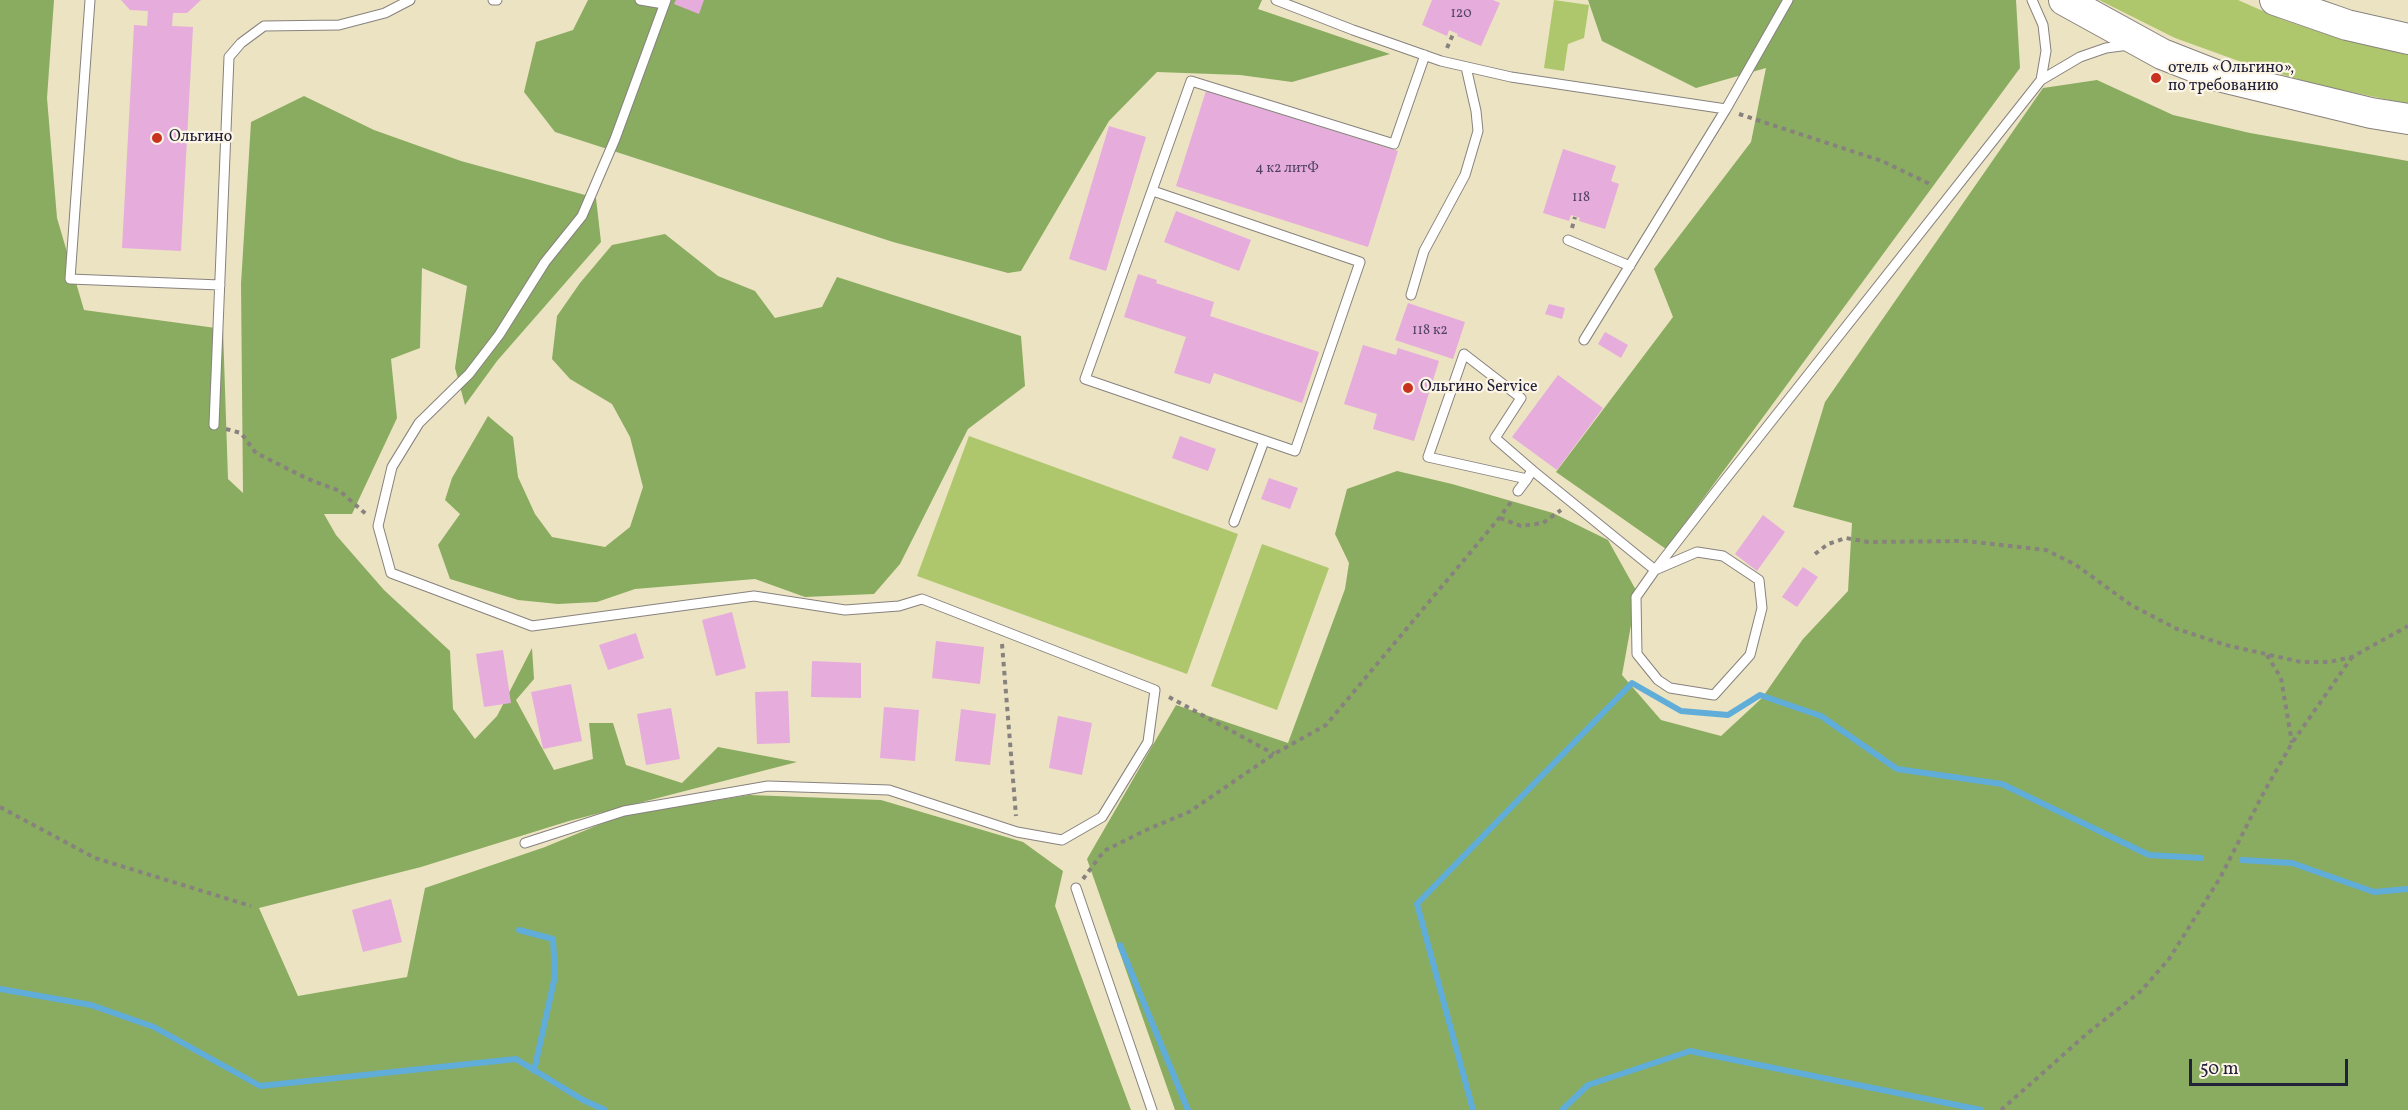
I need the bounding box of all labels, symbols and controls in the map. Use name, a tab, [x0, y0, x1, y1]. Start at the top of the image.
house number: 120	[1450, 6, 1472, 22]
place label: отель «Ольгино», по требованию	[2168, 59, 2294, 97]
marker: отель «Ольгино», по требованию	[2149, 71, 2163, 85]
place label: Ольгино	[169, 128, 232, 148]
marker: Ольгино	[150, 131, 164, 145]
house number: 4 к2 литФ	[1255, 161, 1319, 177]
house number: 118	[1572, 190, 1590, 206]
house number: 118 к2	[1412, 323, 1448, 339]
place label: Ольгино Service	[1420, 378, 1538, 398]
marker: Ольгино Service	[1401, 381, 1415, 395]
scale bar	[2192, 1047, 2351, 1085]
text: 50 m	[2200, 1057, 2239, 1082]

